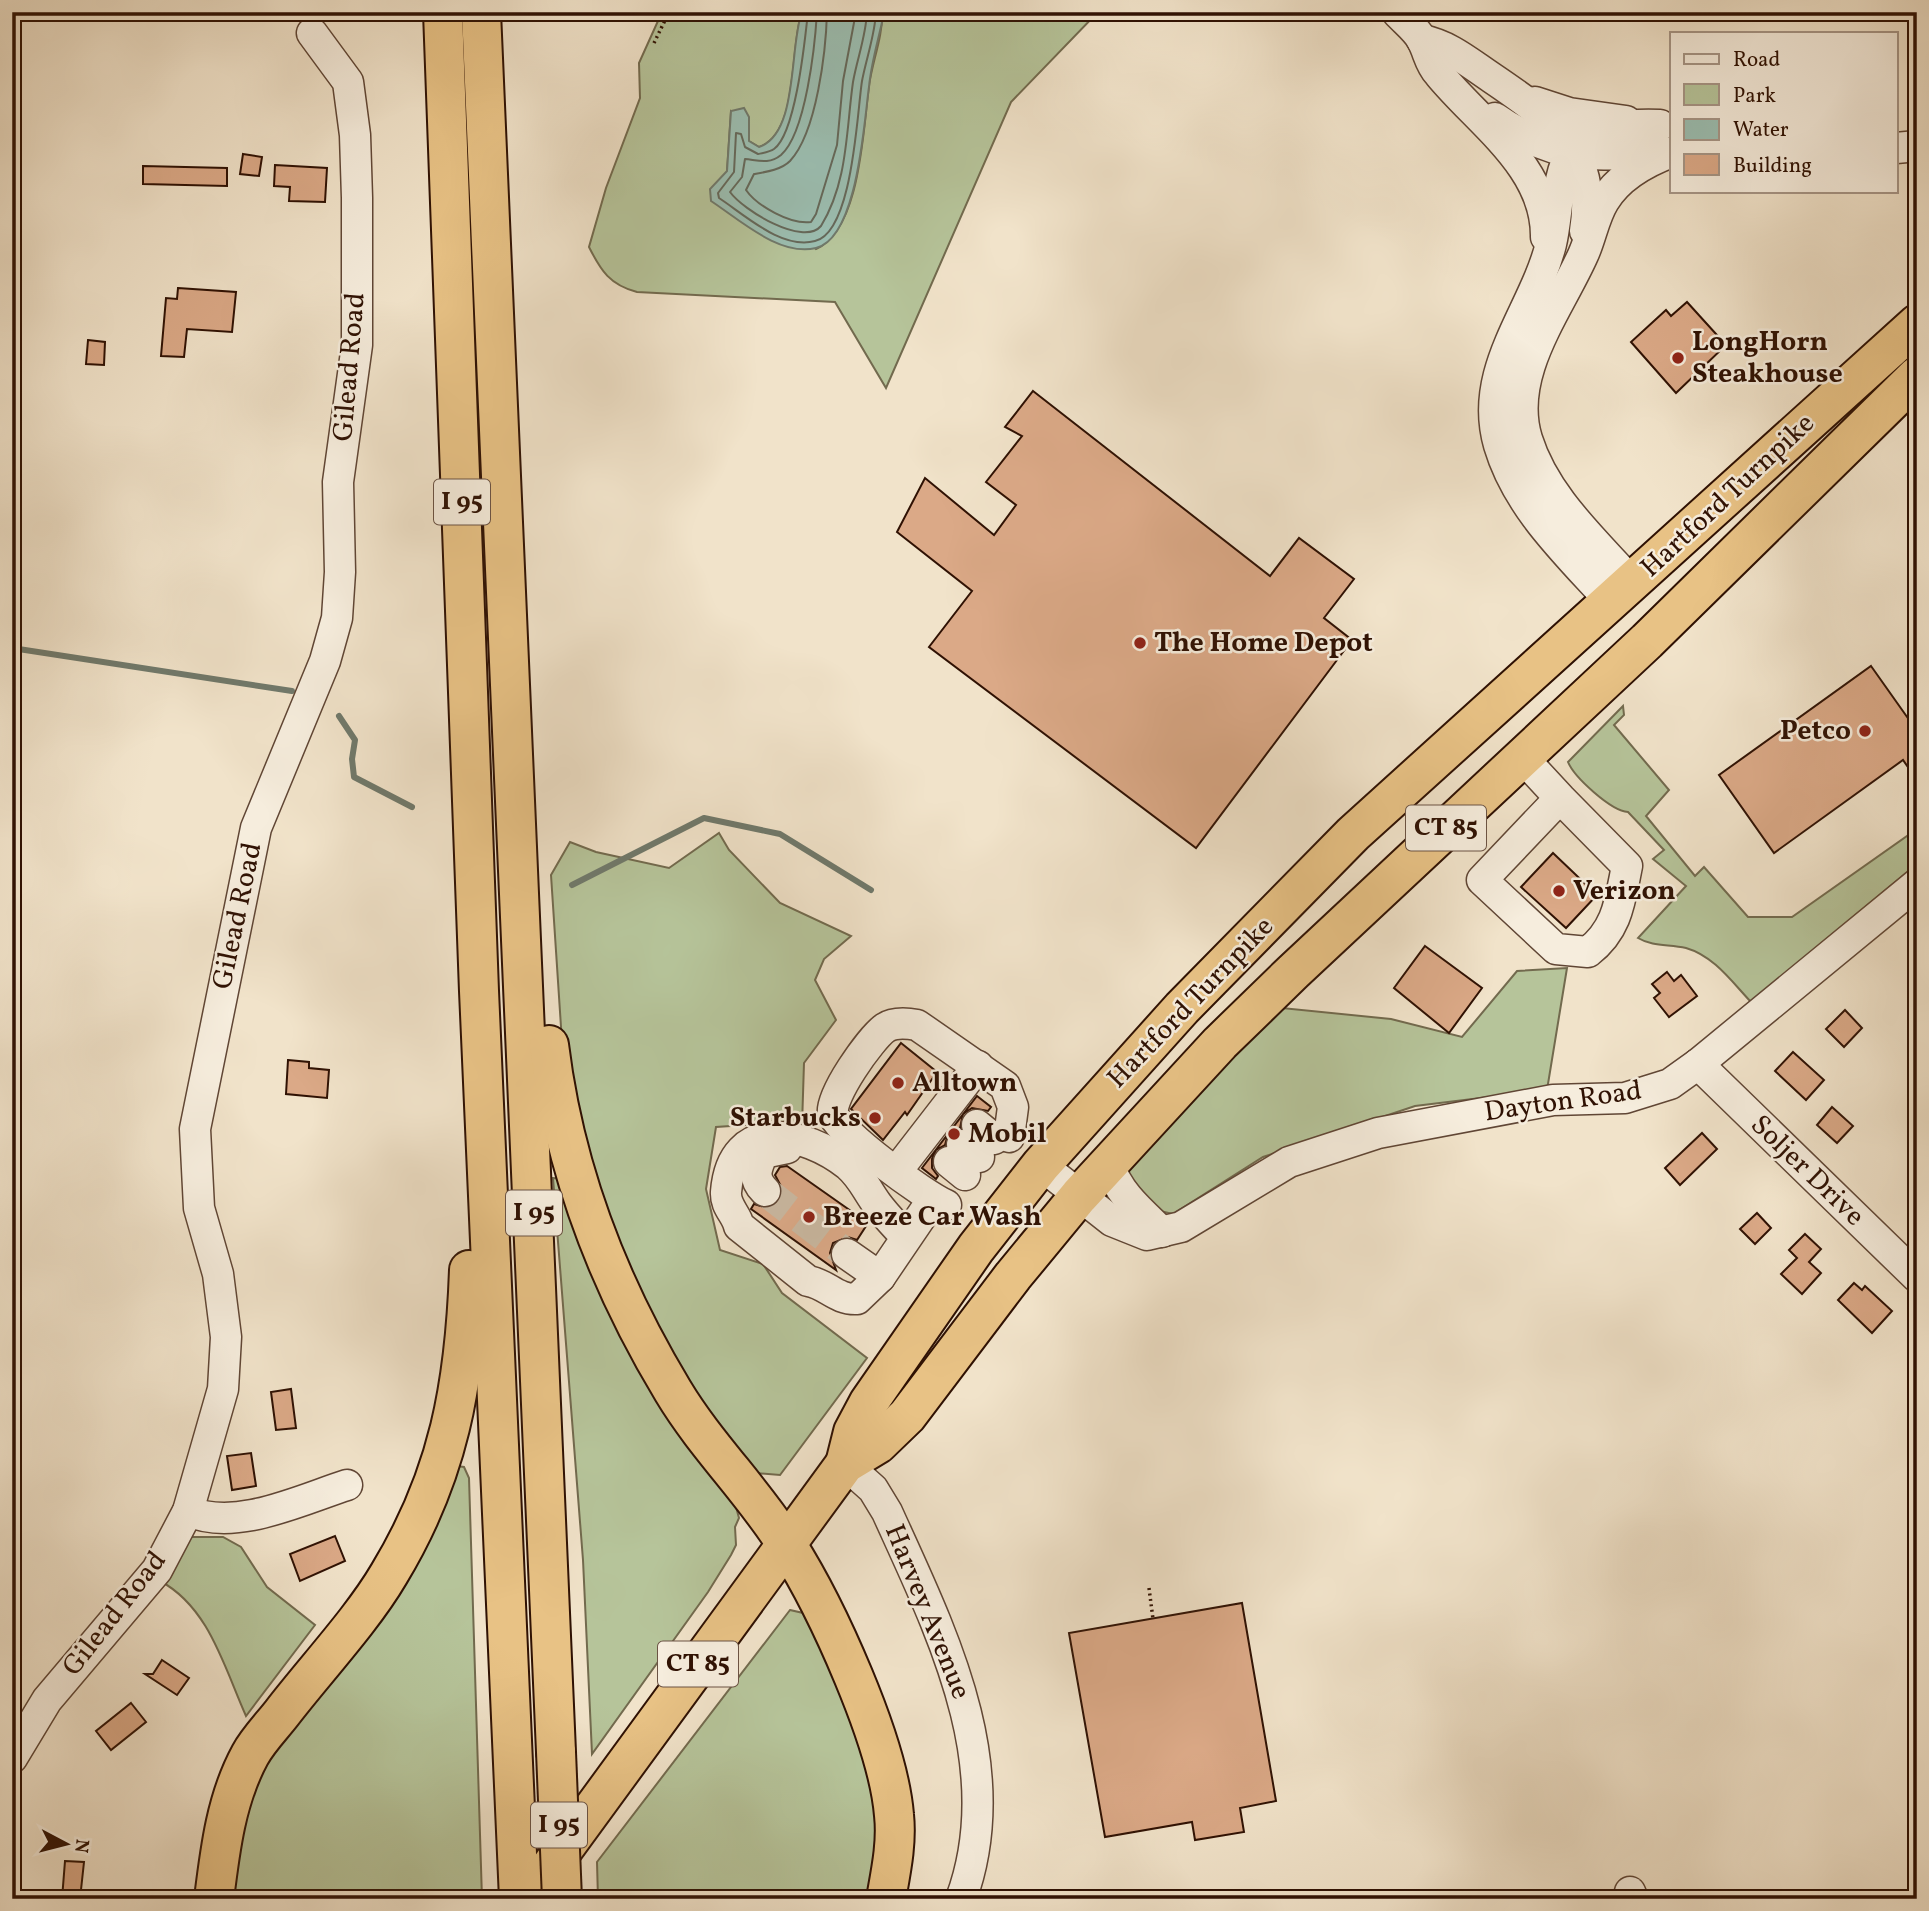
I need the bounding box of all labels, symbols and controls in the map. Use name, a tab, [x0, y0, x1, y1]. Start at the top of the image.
legend	[1670, 32, 1898, 192]
text: Road	[1733, 46, 1780, 75]
text: Park	[1733, 82, 1776, 111]
text: Water	[1733, 116, 1789, 145]
text: Building	[1733, 152, 1812, 181]
street label: Gilead Road	[324, 291, 376, 443]
place label: LongHorn Steakhouse	[1692, 323, 1843, 394]
marker: LongHorn Steakhouse	[1670, 350, 1686, 366]
street label: Hartford Turnpike	[1632, 405, 1824, 587]
road number: I 95	[434, 480, 490, 524]
place label: The Home Depot	[1154, 624, 1373, 663]
marker: The Home Depot	[1132, 635, 1148, 651]
place label: Petco	[1780, 712, 1851, 751]
marker: Petco	[1857, 723, 1873, 739]
road number: CT 85	[1406, 806, 1486, 850]
street label: Gilead Road	[203, 839, 273, 993]
place label: Verizon	[1573, 872, 1676, 911]
marker: Verizon	[1551, 883, 1567, 899]
street label: Hartford Turnpike	[1099, 908, 1283, 1098]
place label: Alltown	[912, 1064, 1017, 1103]
street label: Dayton Road	[1482, 1072, 1644, 1132]
marker: Alltown	[890, 1075, 906, 1091]
place label: Starbucks	[730, 1099, 861, 1138]
street label: Soljer Drive	[1741, 1106, 1873, 1236]
marker: Starbucks	[867, 1110, 883, 1126]
place label: Mobil	[968, 1115, 1047, 1154]
marker: Mobil	[946, 1126, 962, 1142]
road number: I 95	[506, 1190, 562, 1236]
place label: Breeze Car Wash	[823, 1198, 1042, 1237]
marker: Breeze Car Wash	[801, 1209, 817, 1225]
street label: Harvey Avenue	[874, 1519, 980, 1705]
street label: Gilead Road	[54, 1543, 176, 1685]
road number: CT 85	[658, 1642, 738, 1686]
road number: I 95	[531, 1802, 587, 1848]
north arrow	[32, 1810, 102, 1880]
text: N	[67, 1837, 95, 1854]

